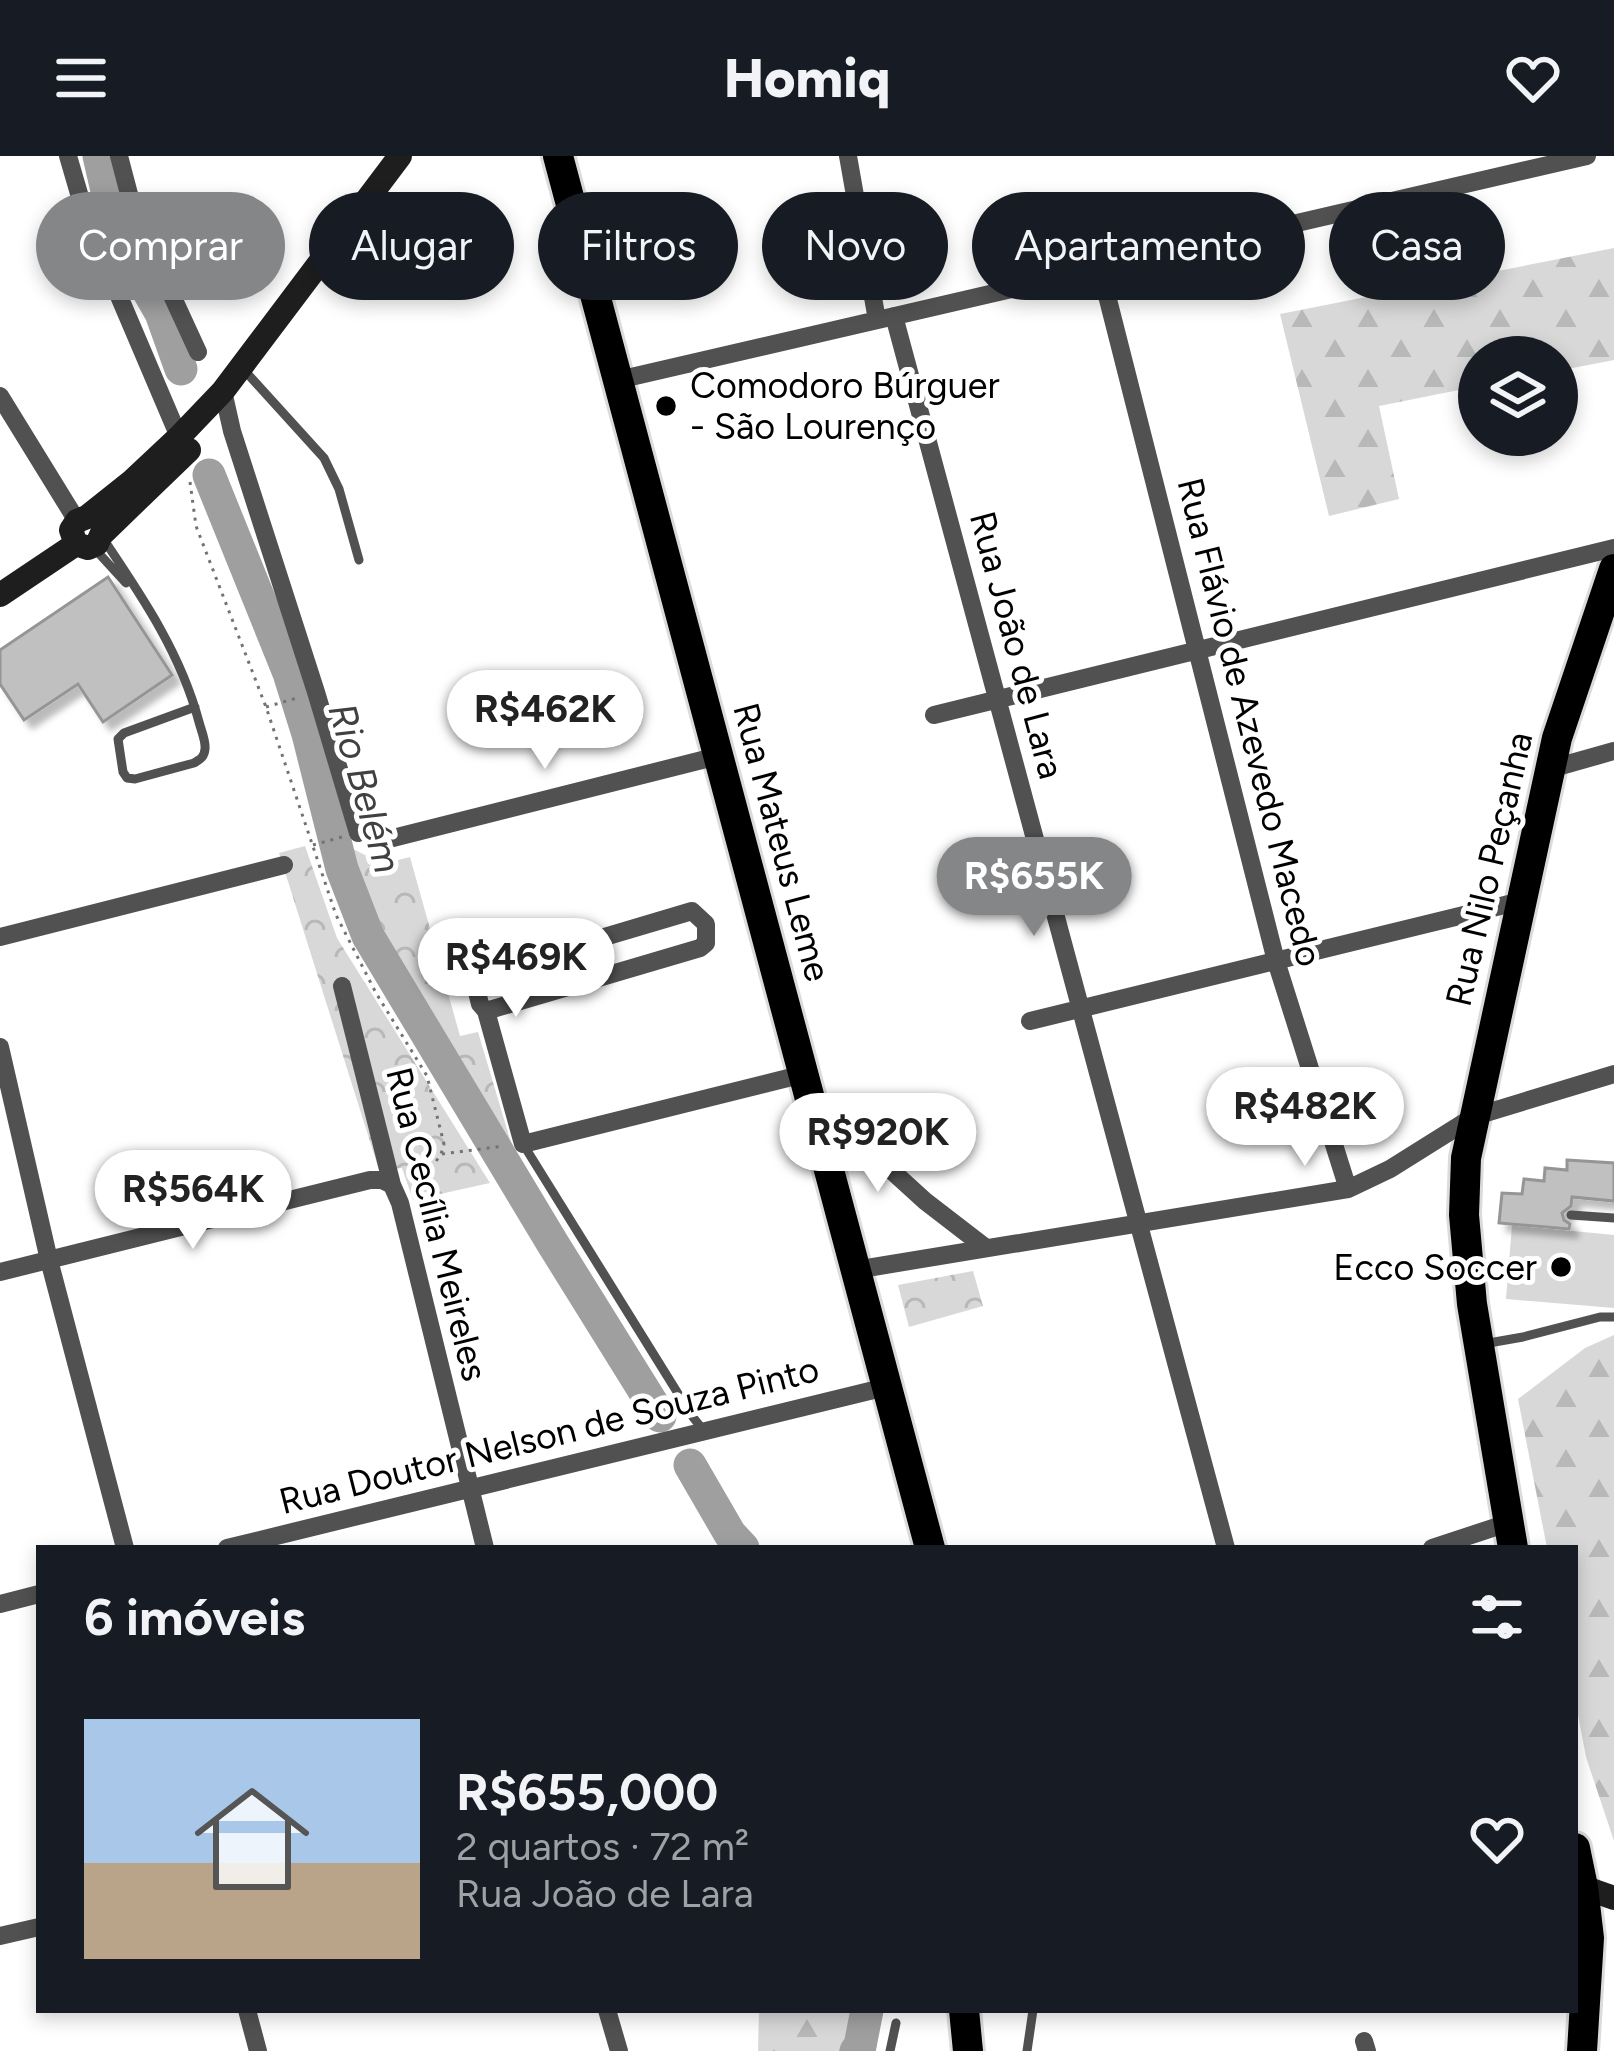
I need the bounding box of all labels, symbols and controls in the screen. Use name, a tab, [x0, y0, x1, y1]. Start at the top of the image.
icon: menu	[48, 45, 114, 111]
icon: heart	[1500, 45, 1566, 111]
text: Homiq	[724, 46, 890, 111]
chip: Comprar	[36, 192, 285, 300]
chip: Alugar	[309, 192, 514, 300]
chip: Filtros	[538, 192, 738, 300]
chip: Novo	[762, 192, 948, 300]
chip: Apartamento	[972, 192, 1305, 300]
chip: Casa	[1329, 192, 1505, 300]
map controls	[1458, 336, 1578, 456]
button: layers	[1458, 336, 1578, 456]
place label: Comodoro Búrguer - São Lourenço	[690, 364, 1000, 448]
marker: Comodoro Búrguer - São Lourenço	[653, 393, 679, 419]
street label: Rua Flávio de Azevedo Macedo	[1168, 473, 1332, 971]
street label: Rua João de Lara	[961, 507, 1073, 783]
pin: R$462K	[447, 670, 643, 772]
text: R$462K	[474, 685, 616, 732]
water label: Rio Belém	[318, 698, 412, 878]
street label: Rua Mateus Leme	[724, 698, 840, 986]
street label: Rua Nilo Peçanha	[1437, 728, 1541, 1010]
pin: R$655K	[936, 837, 1132, 939]
text: R$655K	[964, 852, 1104, 899]
pin: R$469K	[418, 918, 614, 1020]
text: R$469K	[445, 933, 587, 980]
street label: Rua Cecília Meireles	[377, 1063, 497, 1385]
pin: R$482K	[1207, 1067, 1403, 1169]
text: R$482K	[1233, 1082, 1377, 1129]
pin: R$920K	[780, 1093, 976, 1195]
text: R$920K	[806, 1108, 950, 1155]
pin: R$564K	[95, 1150, 291, 1252]
text: R$564K	[122, 1165, 264, 1212]
place label: Ecco Soccer	[1333, 1246, 1537, 1289]
marker: Ecco Soccer	[1548, 1254, 1574, 1280]
street label: Rua Doutor Nelson de Souza Pinto	[275, 1347, 823, 1523]
icon: filters	[1464, 1584, 1530, 1650]
text: 6 imóveis	[84, 1587, 305, 1648]
text: R$655,000	[456, 1762, 718, 1823]
icon: home	[180, 1767, 324, 1911]
icon: heart	[1464, 1806, 1530, 1872]
text: 2 quartos · 72 m²	[456, 1823, 749, 1870]
text: Rua João de Lara	[456, 1870, 754, 1917]

